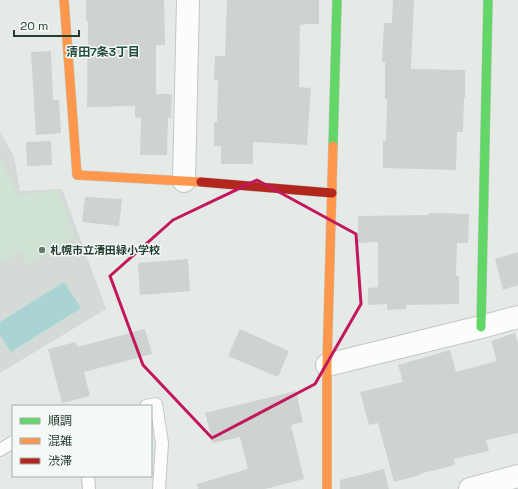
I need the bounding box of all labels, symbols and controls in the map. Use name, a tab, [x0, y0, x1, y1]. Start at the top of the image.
scale bar	[14, 12, 79, 38]
text: 20 m	[20, 18, 48, 34]
district label: 清田7条3丁目	[66, 44, 140, 60]
place label: 札幌市立清田緑小学校	[50, 243, 160, 257]
marker: 札幌市立清田緑小学校	[37, 245, 47, 255]
legend	[12, 405, 152, 477]
text: 順調	[48, 413, 72, 429]
text: 混雑	[48, 433, 72, 449]
text: 渋滞	[48, 453, 72, 469]

